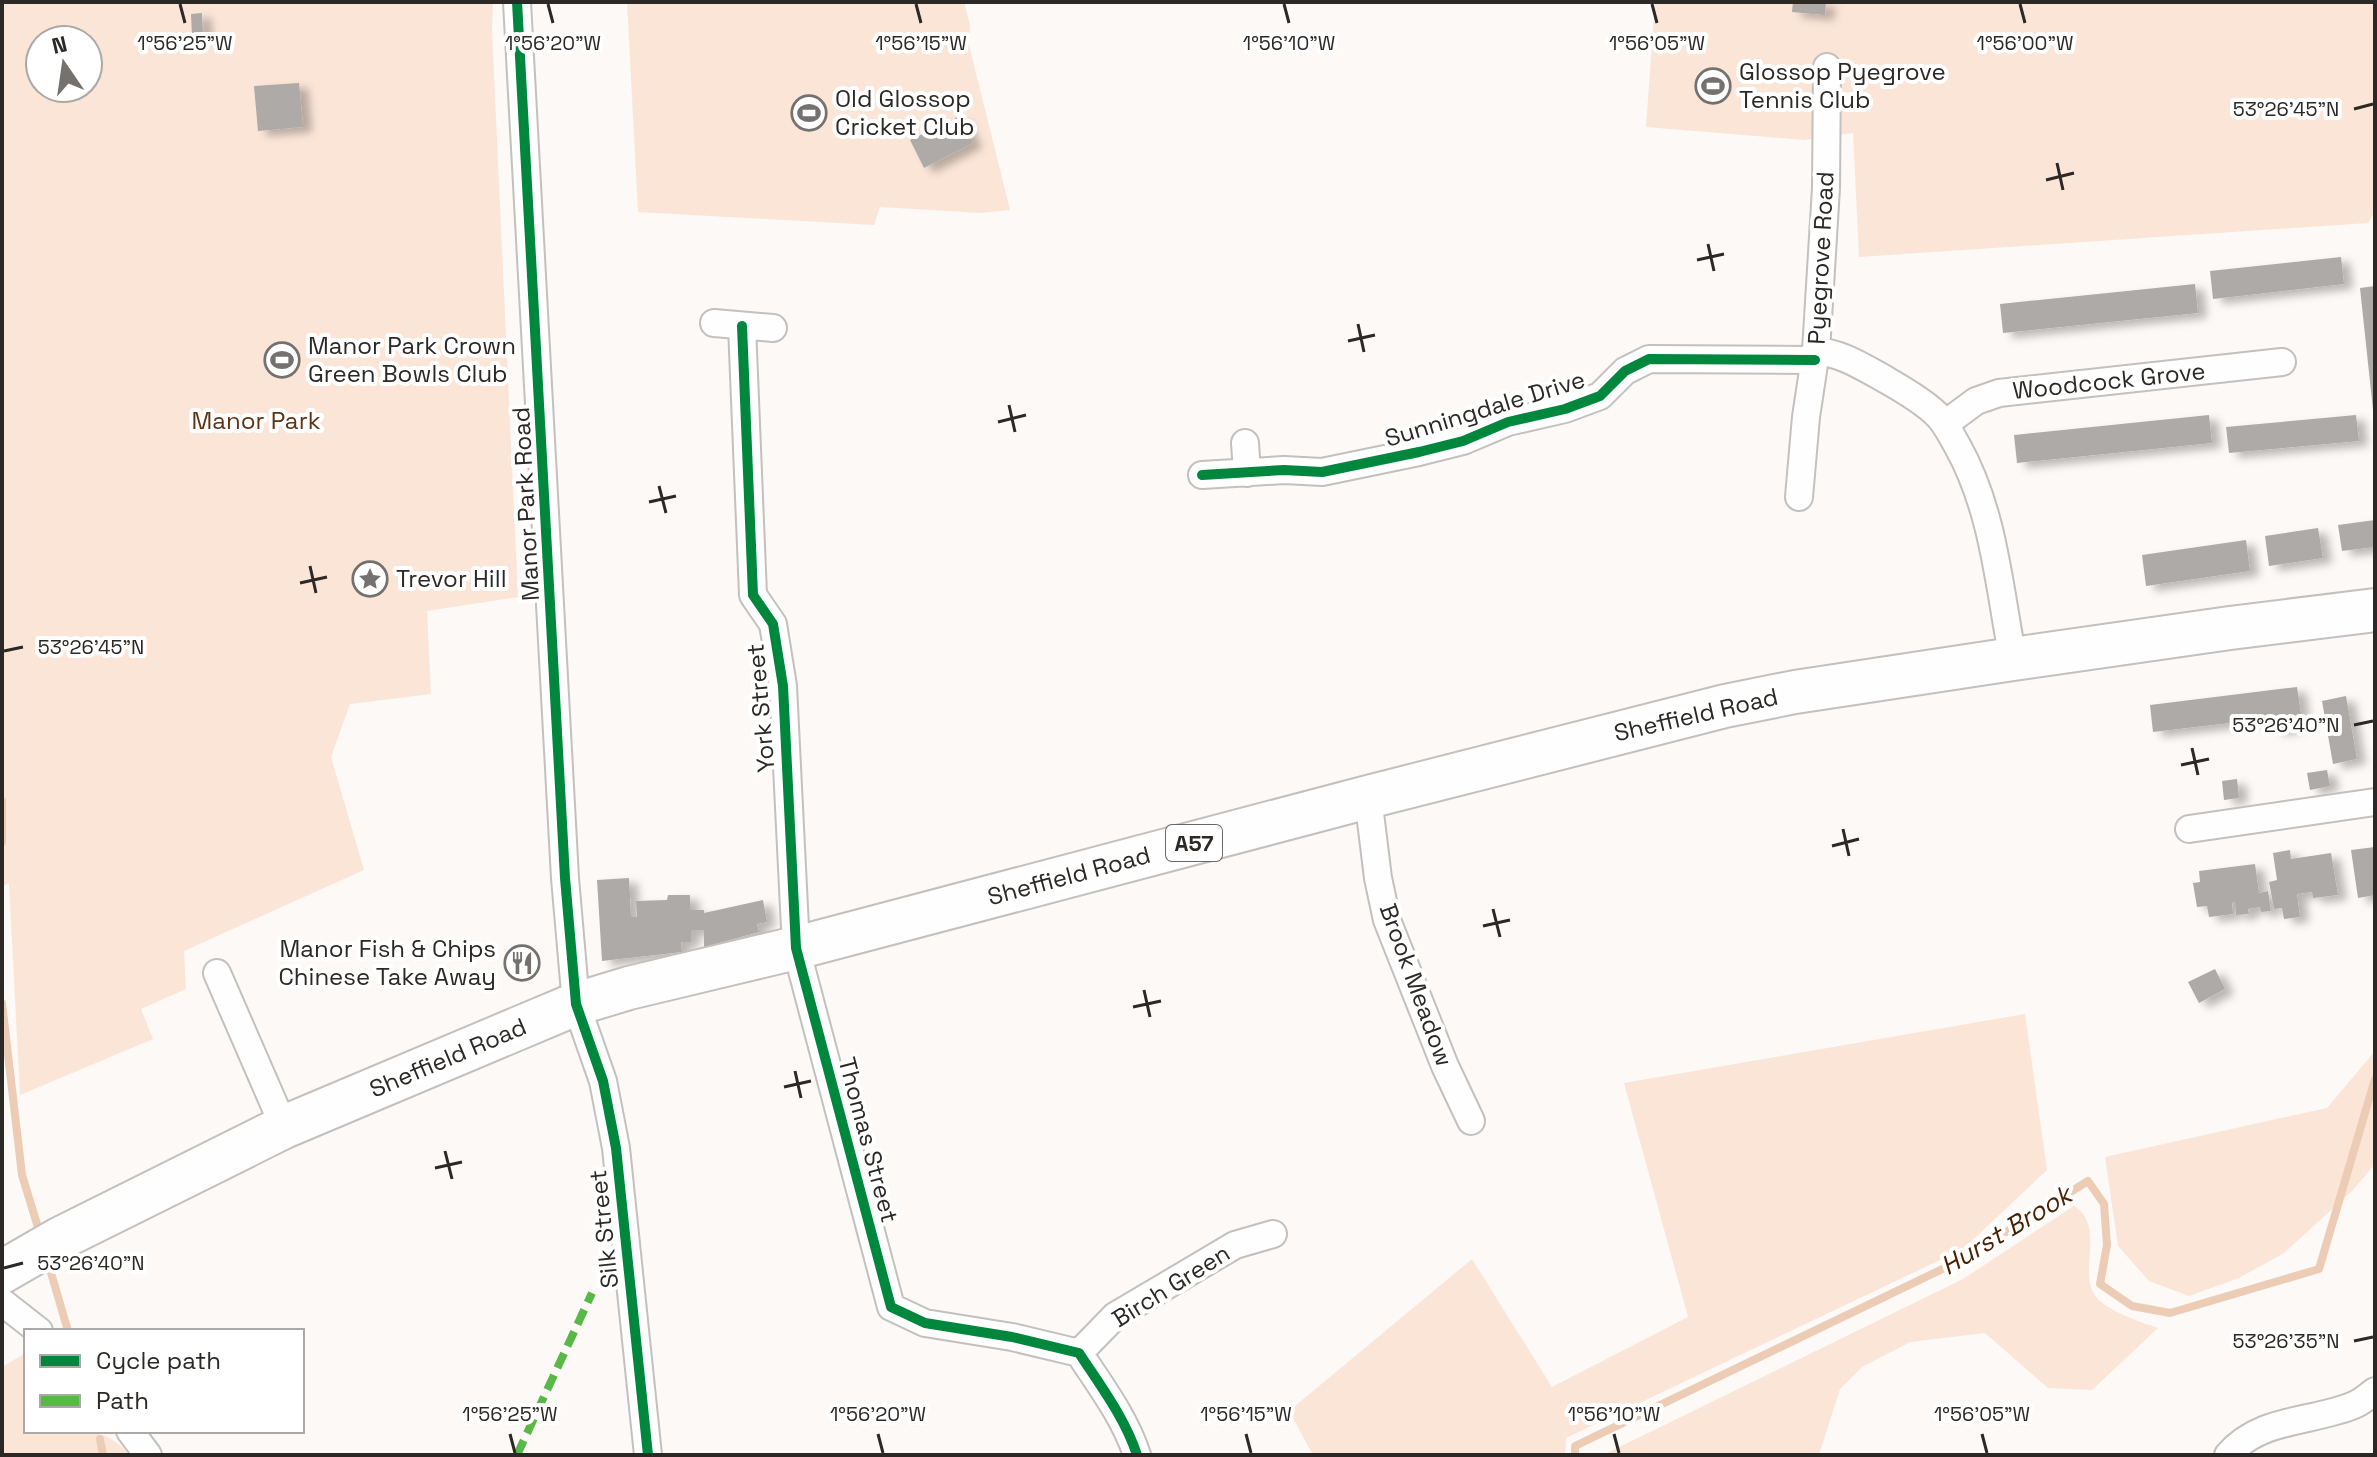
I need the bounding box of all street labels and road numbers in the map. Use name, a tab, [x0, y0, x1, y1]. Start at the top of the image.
street label: Pyegrove Road	[1800, 171, 1841, 345]
street label: Woodcock Grove	[2011, 355, 2207, 406]
street label: Sunningdale Drive	[1381, 363, 1589, 454]
street label: Manor Park Road	[505, 406, 546, 602]
street label: York Street	[739, 643, 782, 774]
street label: Sheffield Road	[1611, 681, 1781, 748]
road number: A57	[1166, 825, 1222, 861]
street label: Sheffield Road	[984, 839, 1154, 912]
street label: Brook Meadow	[1373, 899, 1460, 1070]
street label: Sheffield Road	[365, 1011, 531, 1105]
street label: Thomas Street	[831, 1054, 905, 1226]
street label: Silk Street	[582, 1168, 625, 1290]
street label: Birch Green	[1106, 1237, 1235, 1334]

